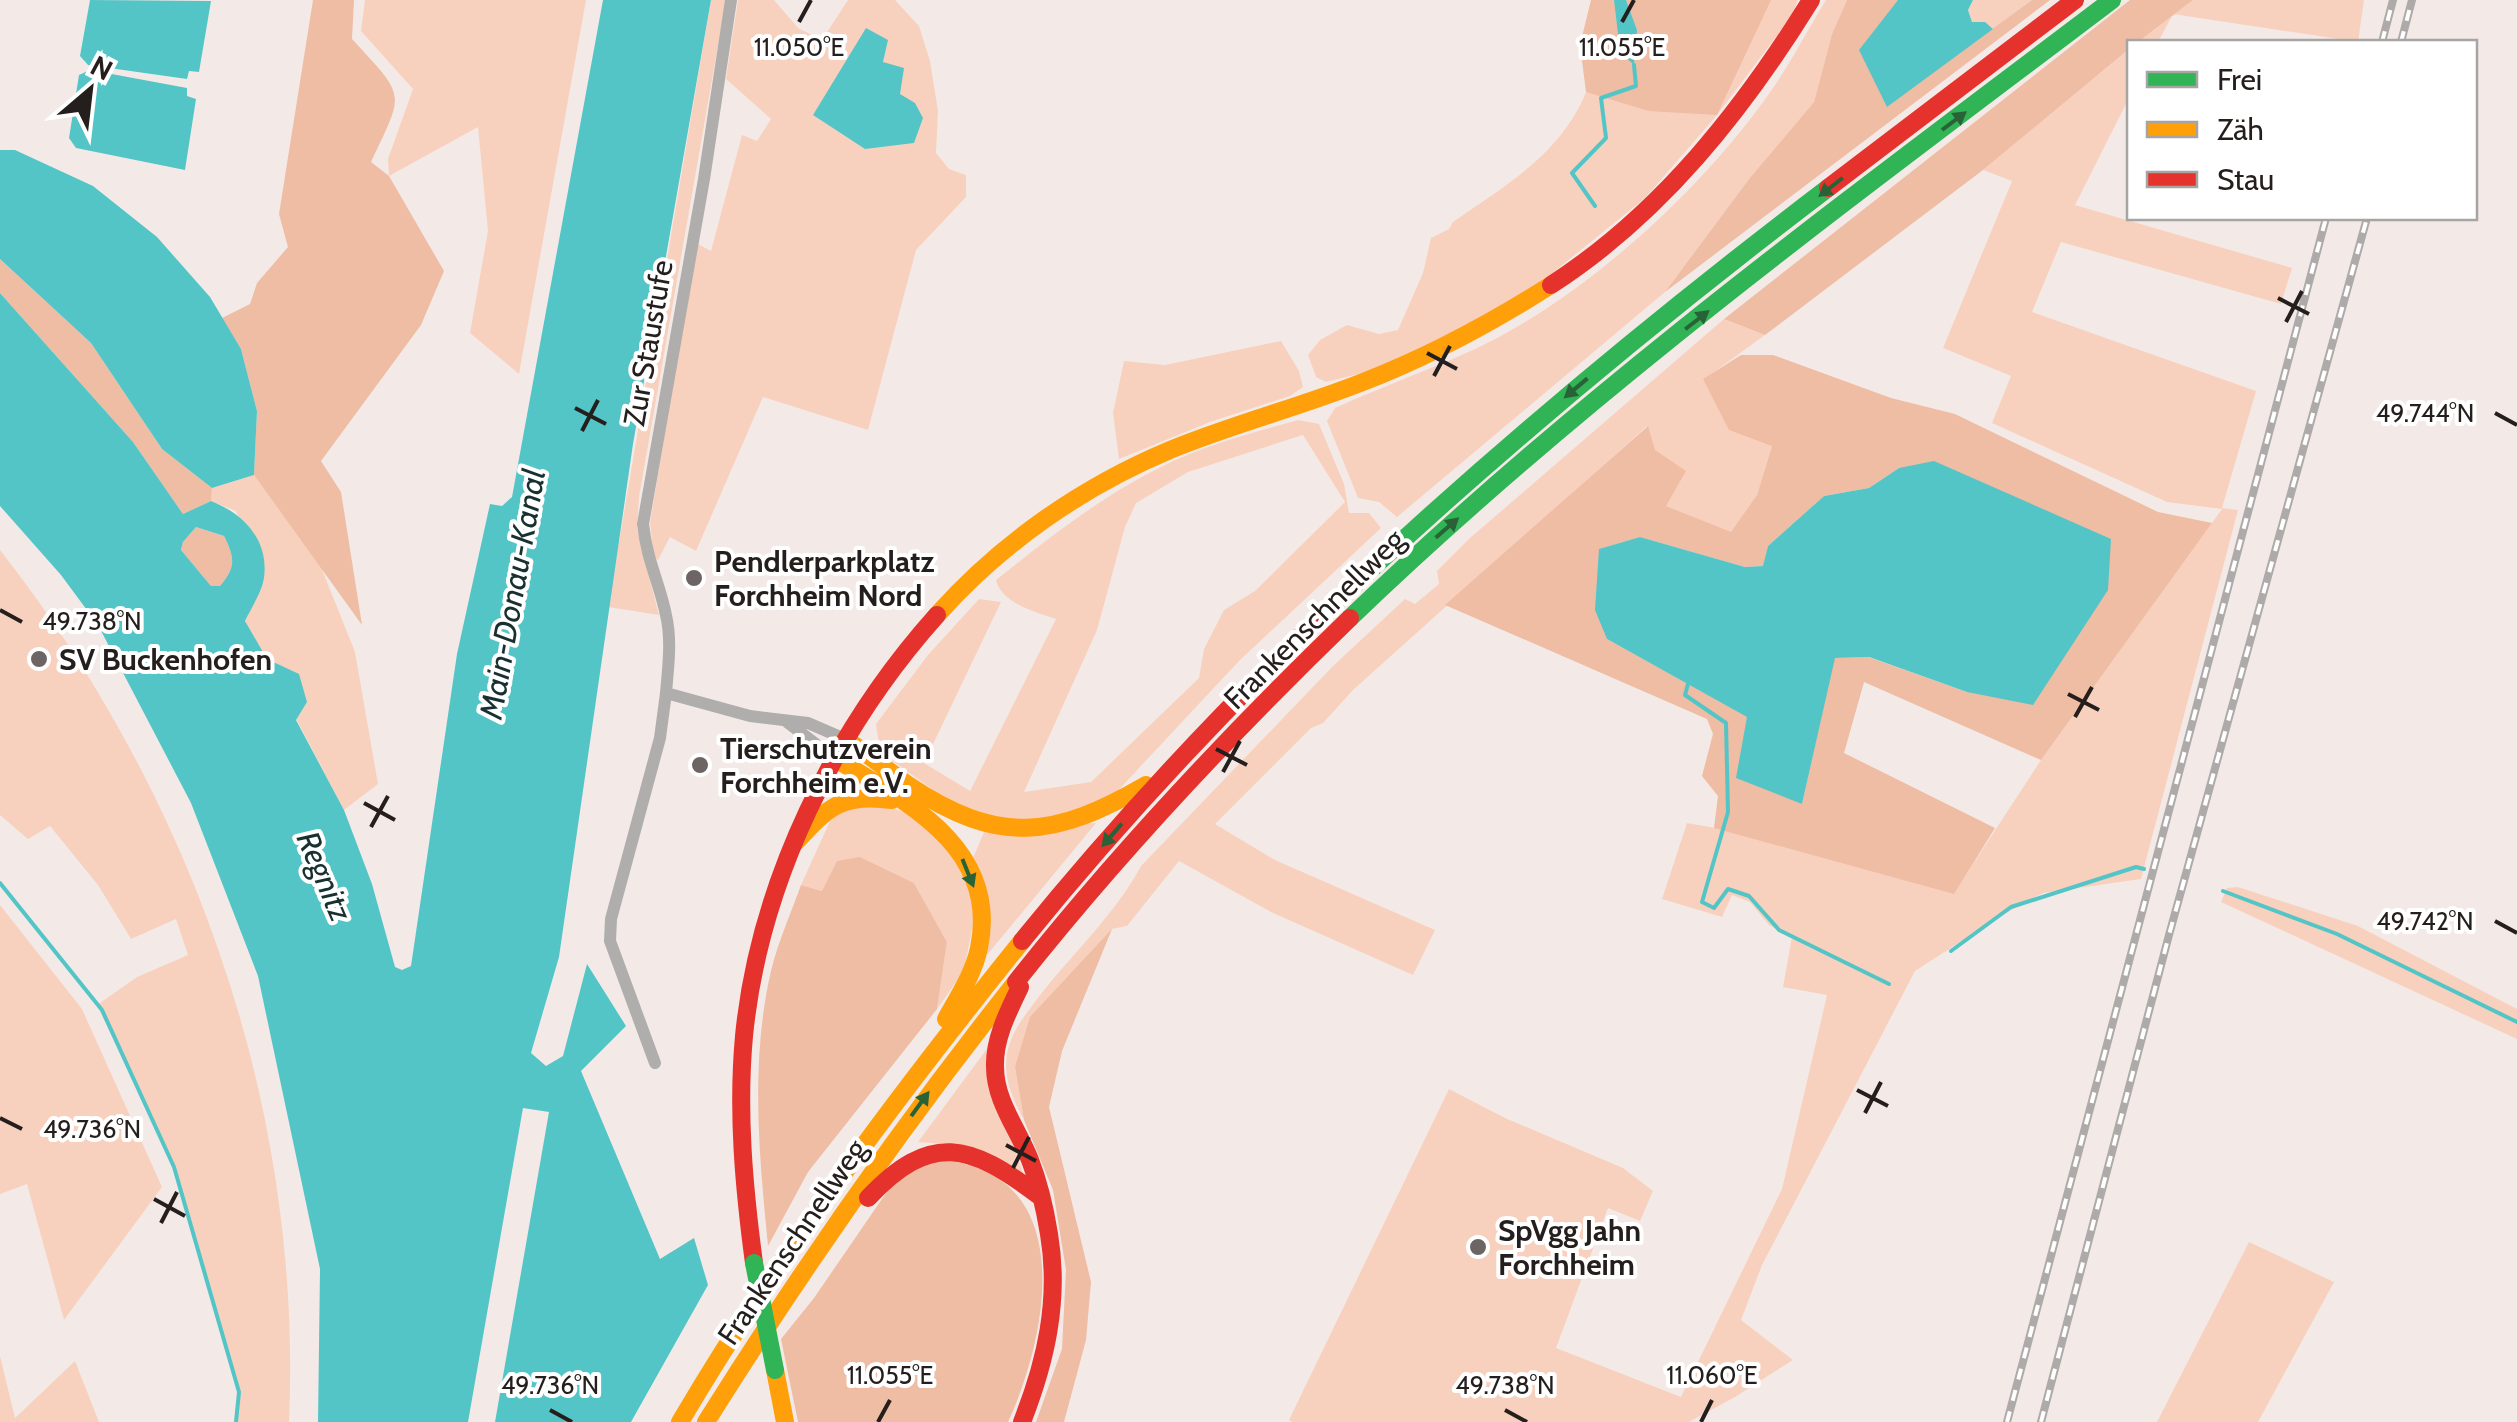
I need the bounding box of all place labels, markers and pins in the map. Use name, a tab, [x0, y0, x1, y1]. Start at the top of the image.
place label: Pendlerparkplatz Forchheim Nord	[714, 543, 935, 614]
marker: Pendlerparkplatz Forchheim Nord	[683, 567, 705, 589]
place label: SV Buckenhofen	[59, 641, 272, 678]
marker: SV Buckenhofen	[28, 648, 50, 670]
place label: Tierschutzverein Forchheim e.V.	[720, 730, 932, 801]
marker: Tierschutzverein Forchheim e.V.	[689, 754, 711, 776]
place label: SpVgg Jahn Forchheim	[1498, 1212, 1641, 1283]
marker: SpVgg Jahn Forchheim	[1467, 1236, 1489, 1258]

